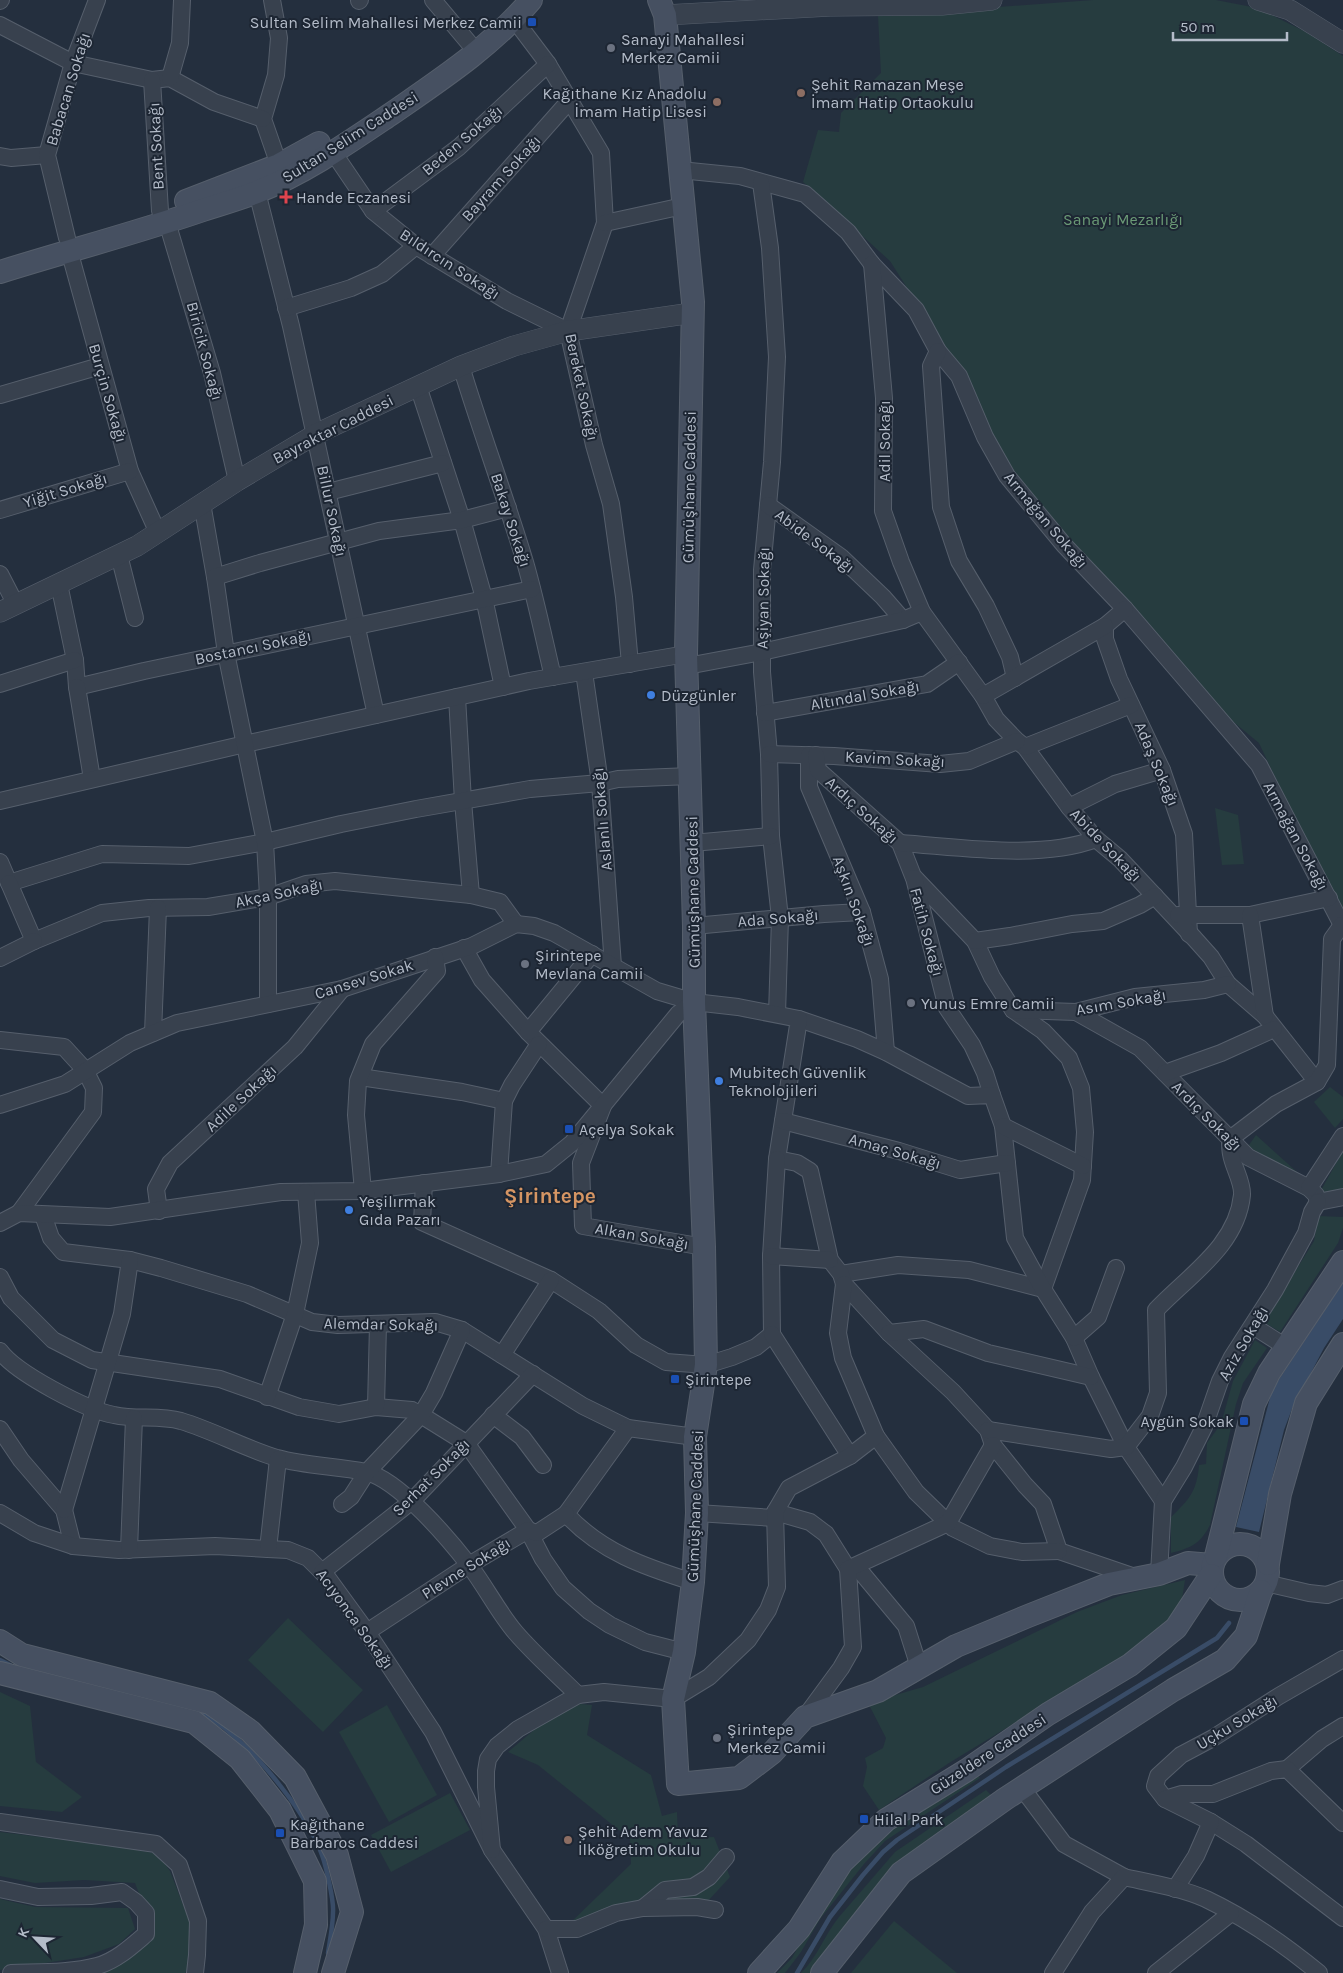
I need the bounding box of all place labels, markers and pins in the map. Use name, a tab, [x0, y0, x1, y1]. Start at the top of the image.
place label: Sultan Selim Mahallesi Merkez Camii	[250, 13, 522, 32]
marker: Sultan Selim Mahallesi Merkez Camii	[526, 16, 538, 28]
place label: Sanayi Mahallesi Merkez Camii	[621, 30, 745, 67]
marker: Sanayi Mahallesi Merkez Camii	[605, 42, 617, 54]
place label: Şehit Ramazan Meşe İmam Hatip Ortaokulu	[811, 75, 974, 112]
place label: Kağıthane Kız Anadolu İmam Hatip Lisesi	[543, 84, 707, 121]
marker: Şehit Ramazan Meşe İmam Hatip Ortaokulu	[795, 87, 807, 99]
marker: Kağıthane Kız Anadolu İmam Hatip Lisesi	[711, 96, 723, 108]
place label: Hande Eczanesi	[296, 188, 411, 207]
marker: Hande Eczanesi	[280, 191, 292, 203]
place label: Düzgünler	[661, 686, 736, 705]
marker: Düzgünler	[645, 689, 657, 701]
place label: Şirintepe Mevlana Camii	[535, 946, 643, 983]
marker: Şirintepe Mevlana Camii	[519, 958, 531, 970]
place label: Yunus Emre Camii	[921, 994, 1055, 1013]
marker: Yunus Emre Camii	[905, 997, 917, 1009]
place label: Mubitech Güvenlik Teknolojileri	[729, 1063, 867, 1100]
marker: Mubitech Güvenlik Teknolojileri	[713, 1075, 725, 1087]
place label: Açelya Sokak	[579, 1120, 674, 1139]
marker: Açelya Sokak	[563, 1123, 575, 1135]
place label: Yeşilırmak Gıda Pazarı	[359, 1192, 441, 1229]
marker: Yeşilırmak Gıda Pazarı	[343, 1204, 355, 1216]
place label: Şirintepe	[685, 1370, 751, 1389]
marker: Şirintepe	[669, 1373, 681, 1385]
place label: Aygün Sokak	[1141, 1412, 1234, 1431]
marker: Aygün Sokak	[1238, 1415, 1250, 1427]
place label: Şirintepe Merkez Camii	[727, 1720, 826, 1757]
marker: Şirintepe Merkez Camii	[711, 1732, 723, 1744]
place label: Hilal Park	[874, 1810, 944, 1829]
marker: Hilal Park	[858, 1813, 870, 1825]
place label: Kağıthane Barbaros Caddesi	[290, 1815, 419, 1852]
place label: Şehit Adem Yavuz İlköğretim Okulu	[578, 1822, 708, 1859]
marker: Kağıthane Barbaros Caddesi	[274, 1827, 286, 1839]
marker: Şehit Adem Yavuz İlköğretim Okulu	[562, 1834, 574, 1846]

